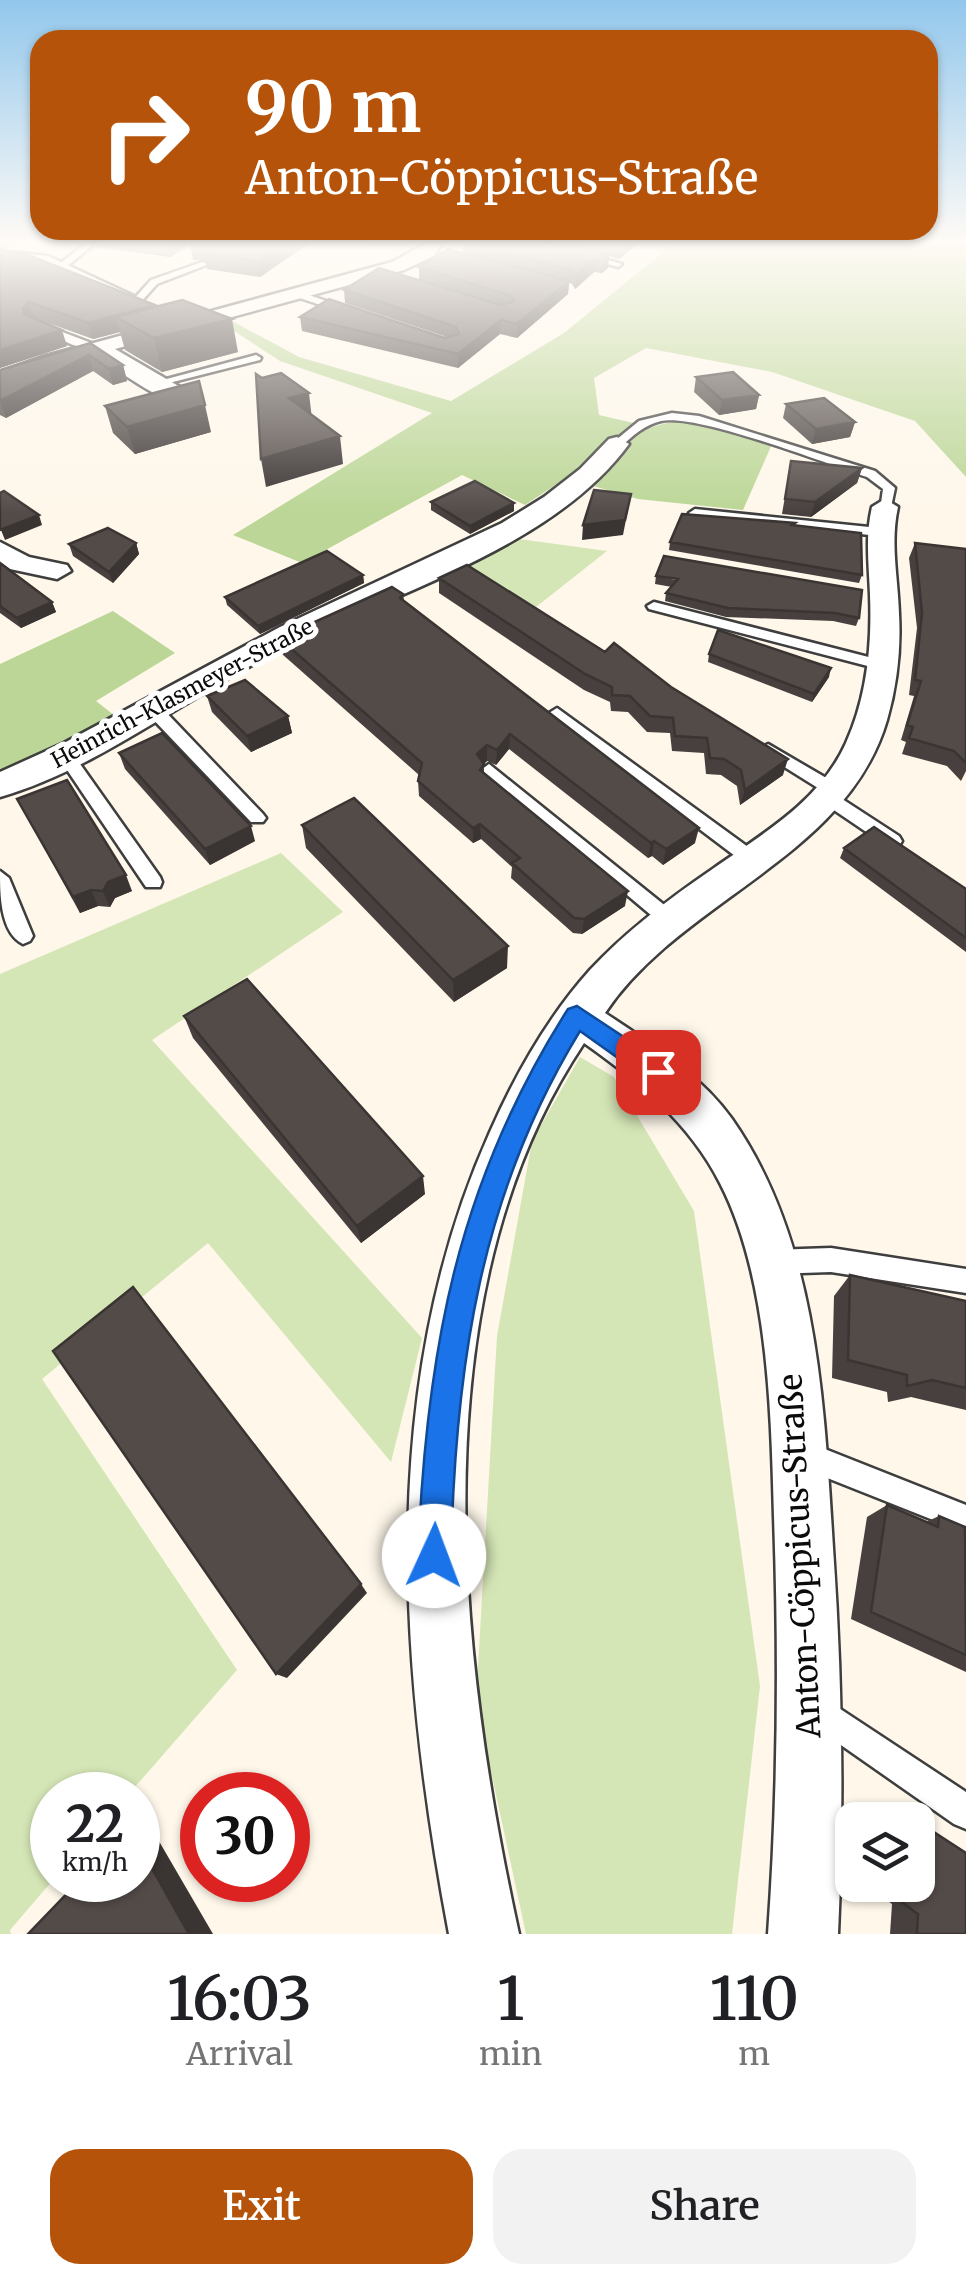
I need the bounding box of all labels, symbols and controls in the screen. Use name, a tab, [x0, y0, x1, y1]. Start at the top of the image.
text: 90 m	[245, 63, 422, 151]
icon: right	[80, 70, 210, 200]
text: Anton-Cöppicus-Straße	[245, 150, 758, 206]
street label: Heinrich-Klasmeyer-Straße	[46, 612, 318, 774]
pin	[616, 1030, 701, 1115]
icon: arrive	[631, 1045, 686, 1100]
street label: Anton-Cöppicus-Straße	[770, 1373, 830, 1740]
position arrow	[382, 1504, 486, 1608]
speed limit sign: 30	[180, 1772, 310, 1902]
text: 22	[66, 1793, 124, 1856]
map controls	[835, 1802, 935, 1902]
button: layers	[835, 1802, 935, 1902]
text: km/h	[62, 1846, 128, 1878]
text: 16:03	[167, 1961, 312, 2036]
text: 1	[497, 1961, 524, 2036]
text: 110	[709, 1961, 799, 2036]
text: Arrival	[186, 2034, 293, 2074]
text: min	[479, 2034, 542, 2074]
text: m	[738, 2034, 770, 2074]
button: Exit	[50, 2149, 473, 2264]
button: Share	[493, 2149, 916, 2264]

